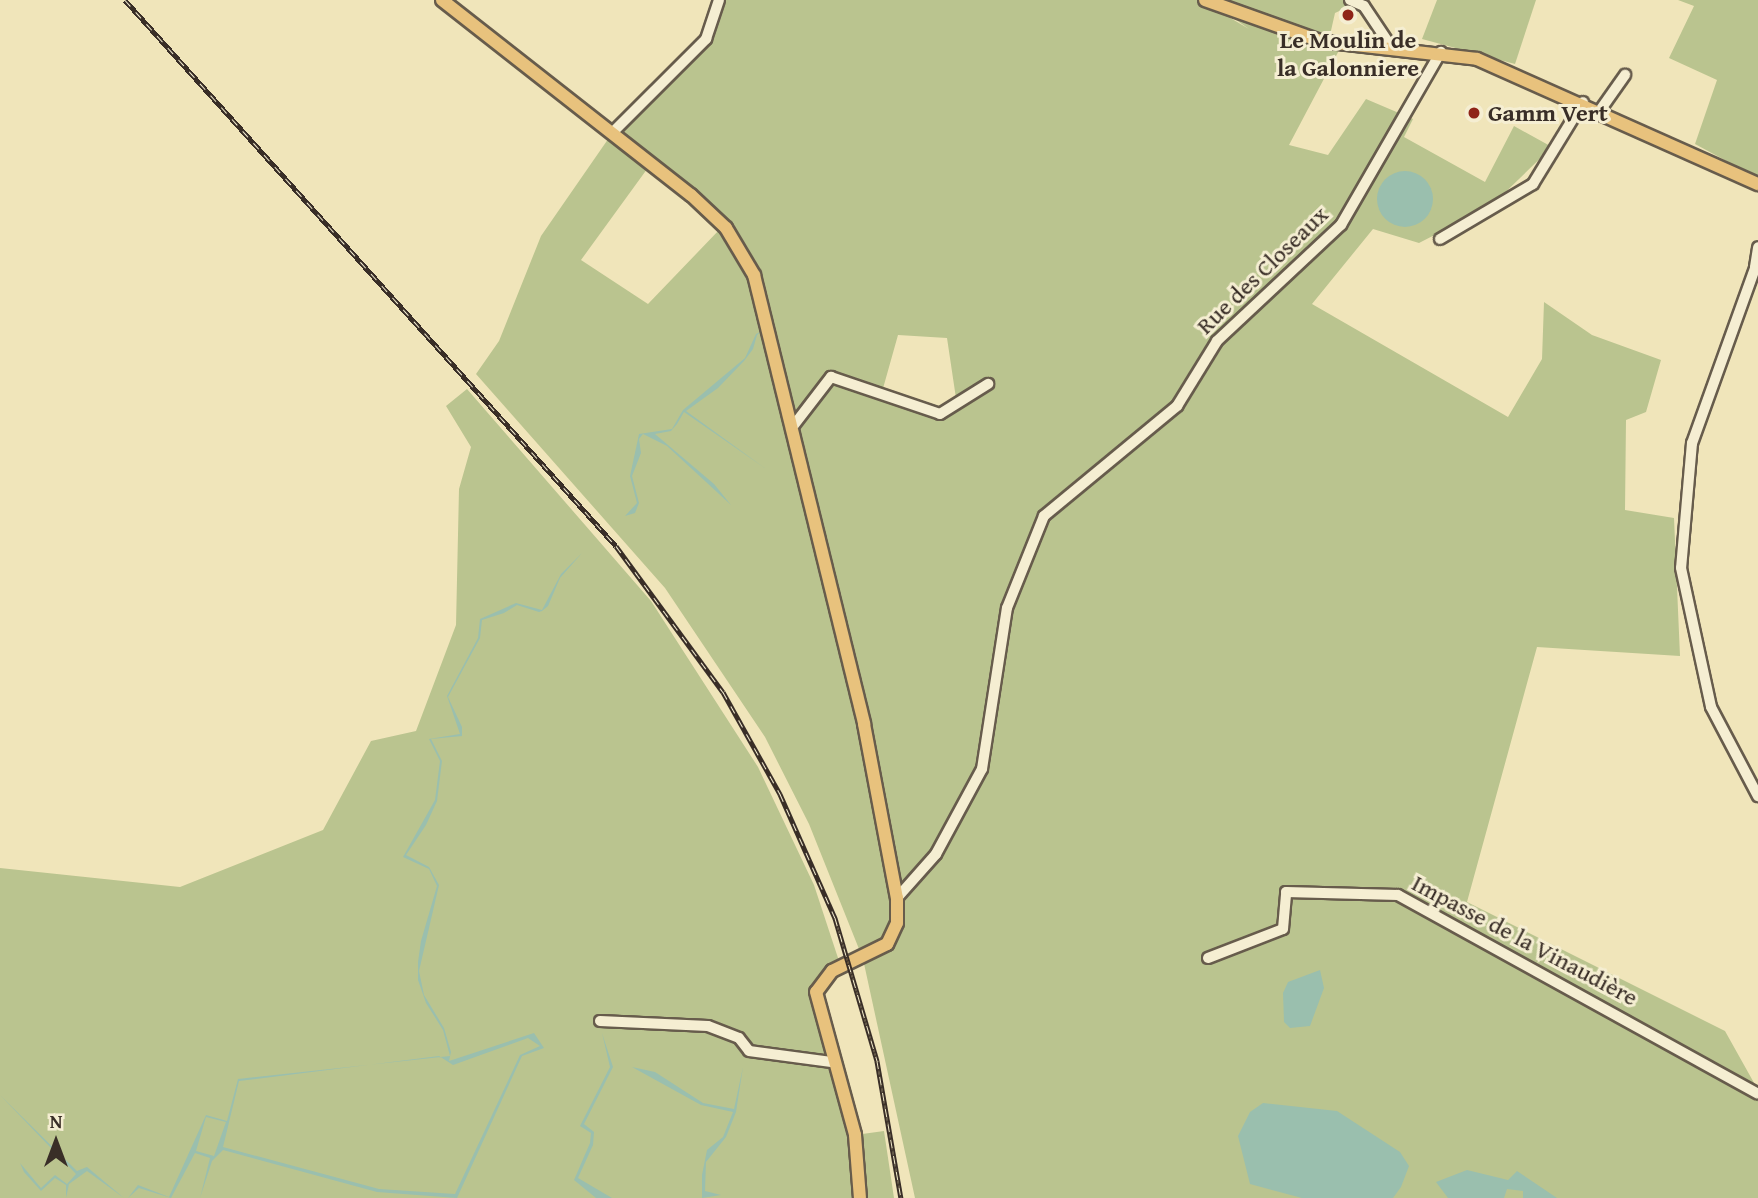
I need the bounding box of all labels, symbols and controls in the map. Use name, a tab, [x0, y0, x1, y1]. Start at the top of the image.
marker: Le Moulin de la Galonniere	[1340, 7, 1356, 23]
place label: Le Moulin de la Galonniere	[1277, 26, 1419, 82]
place label: Gamm Vert	[1488, 99, 1608, 127]
marker: Gamm Vert	[1466, 105, 1482, 121]
street label: Rue des Closeaux	[1190, 200, 1334, 340]
street label: Impasse de la Vinaudière	[1407, 868, 1643, 1012]
north arrow	[21, 1107, 91, 1177]
text: N	[50, 1107, 62, 1135]

